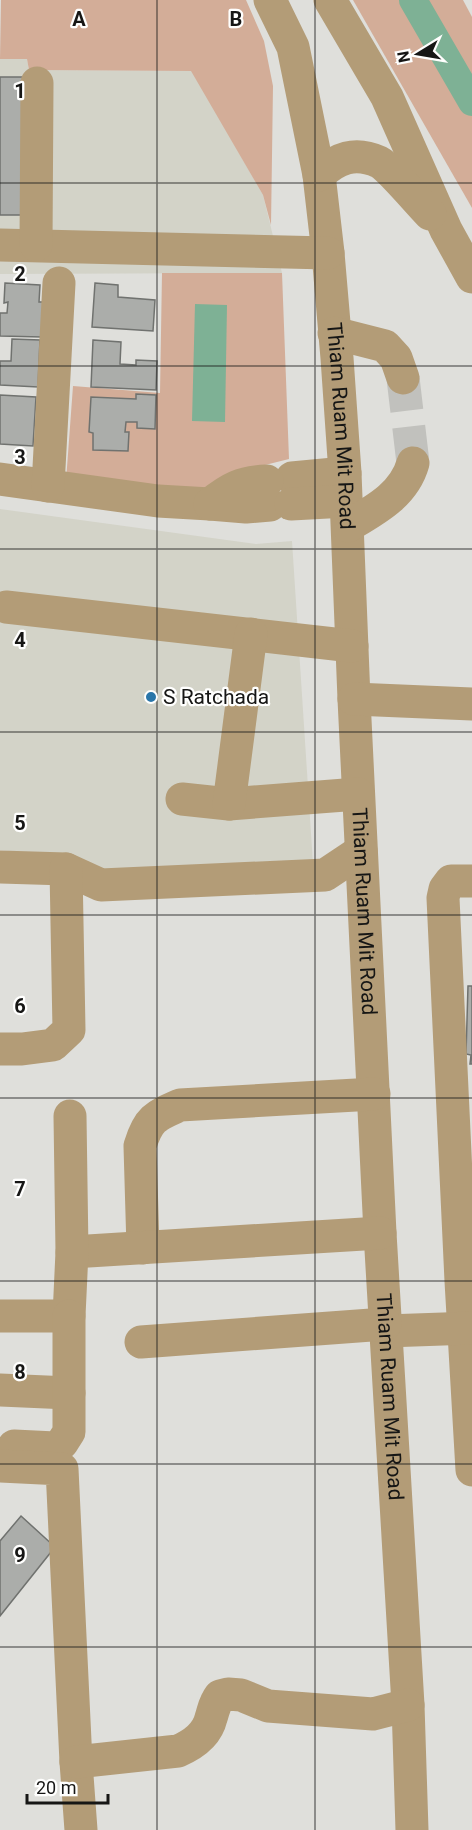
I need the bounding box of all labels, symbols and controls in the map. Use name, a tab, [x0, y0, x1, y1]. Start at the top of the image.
text: A	[72, 7, 86, 31]
text: B	[230, 7, 242, 31]
north arrow	[388, 24, 448, 84]
text: N	[393, 49, 414, 64]
text: 1	[14, 79, 26, 103]
text: 2	[14, 262, 26, 286]
street label: Thiam Ruam Mit Road	[322, 321, 359, 530]
text: 3	[14, 445, 26, 469]
text: 4	[14, 628, 26, 652]
place label: S Ratchada	[163, 685, 269, 709]
marker: S Ratchada	[144, 690, 158, 704]
street label: Thiam Ruam Mit Road	[347, 807, 381, 1016]
text: 5	[14, 811, 26, 835]
text: 6	[14, 994, 26, 1018]
text: 7	[14, 1177, 26, 1201]
street label: Thiam Ruam Mit Road	[372, 1292, 408, 1501]
text: 8	[14, 1360, 26, 1384]
text: 9	[14, 1543, 26, 1567]
scale bar	[27, 1767, 108, 1805]
text: 20 m	[36, 1777, 76, 1798]

